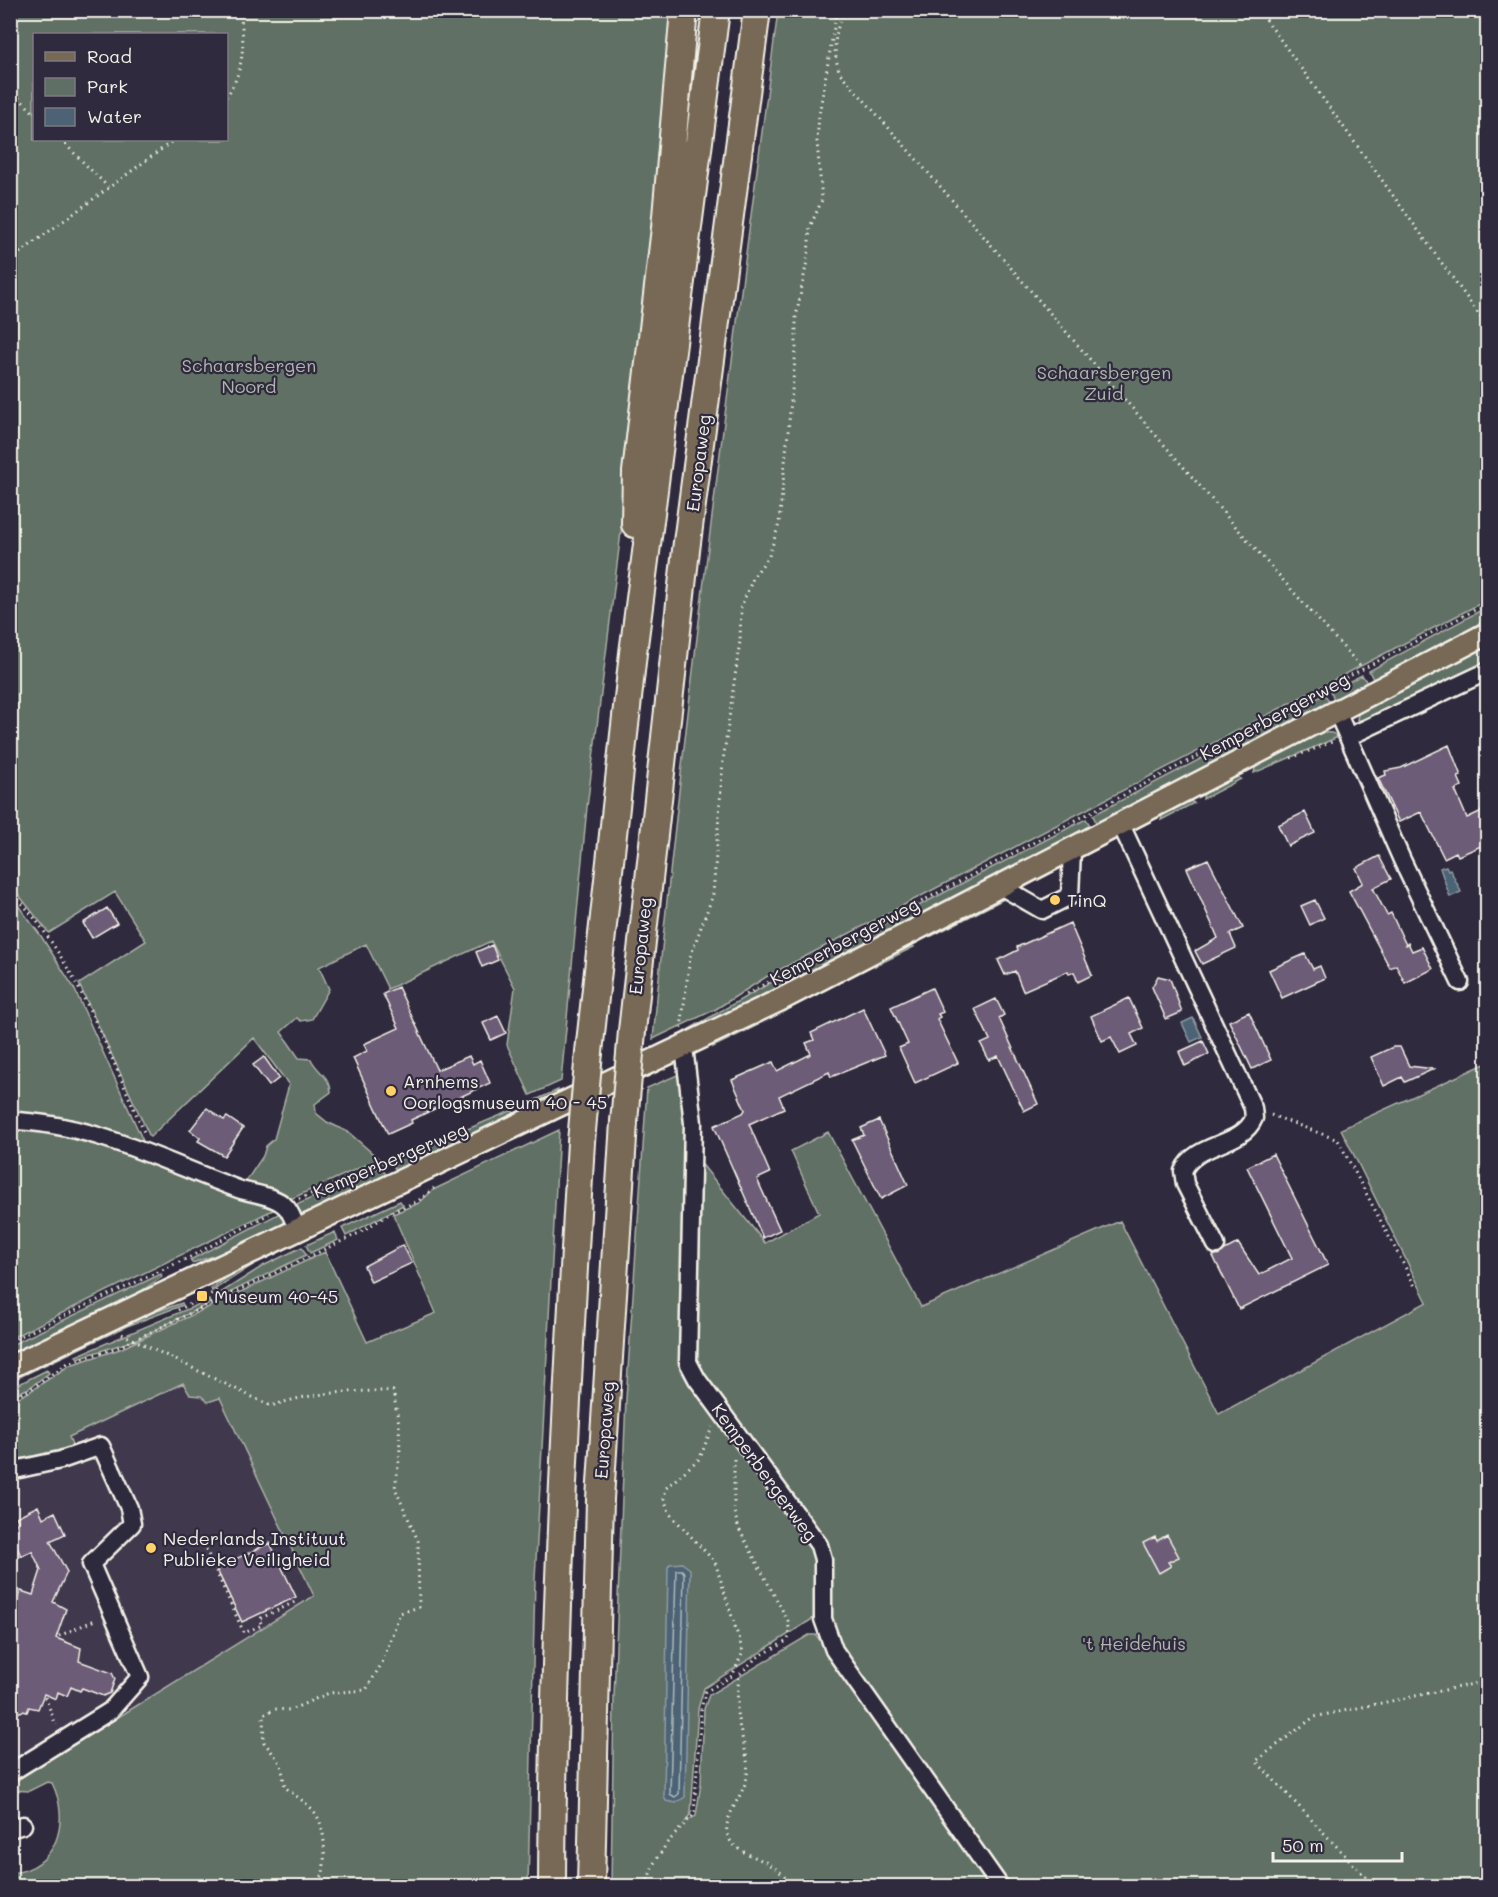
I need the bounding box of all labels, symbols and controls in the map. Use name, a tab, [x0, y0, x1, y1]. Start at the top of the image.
legend	[33, 33, 228, 141]
text: Road	[87, 44, 132, 68]
text: Park	[87, 74, 128, 98]
text: Water	[87, 104, 142, 128]
park label: Schaarsbergen Noord	[182, 353, 316, 398]
park label: Schaarsbergen Zuid	[1037, 360, 1171, 405]
street label: Europaweg	[680, 413, 716, 513]
street label: Kemperbergerweg	[1195, 667, 1353, 765]
place label: TinQ	[1067, 888, 1107, 912]
street label: Kemperbergerweg	[765, 892, 923, 990]
marker: TinQ	[1048, 893, 1062, 907]
street label: Europaweg	[623, 896, 657, 996]
place label: Arnhems Oorlogsmuseum 40 - 45	[403, 1069, 607, 1114]
marker: Arnhems Oorlogsmuseum 40 - 45	[384, 1084, 398, 1098]
street label: Kemperbergerweg	[309, 1117, 471, 1203]
place label: Museum 40-45	[214, 1284, 338, 1308]
marker: Museum 40-45	[195, 1289, 209, 1303]
street label: Europaweg	[589, 1380, 619, 1480]
street label: Kemperbergerweg	[707, 1398, 823, 1546]
place label: Nederlands Instituut Publieke Veiligheid	[163, 1526, 346, 1571]
marker: Nederlands Instituut Publieke Veiligheid	[144, 1541, 158, 1555]
park label: 't Heidehuis	[1082, 1631, 1186, 1655]
scale bar	[1273, 1825, 1402, 1863]
text: 50 m	[1282, 1833, 1324, 1857]

